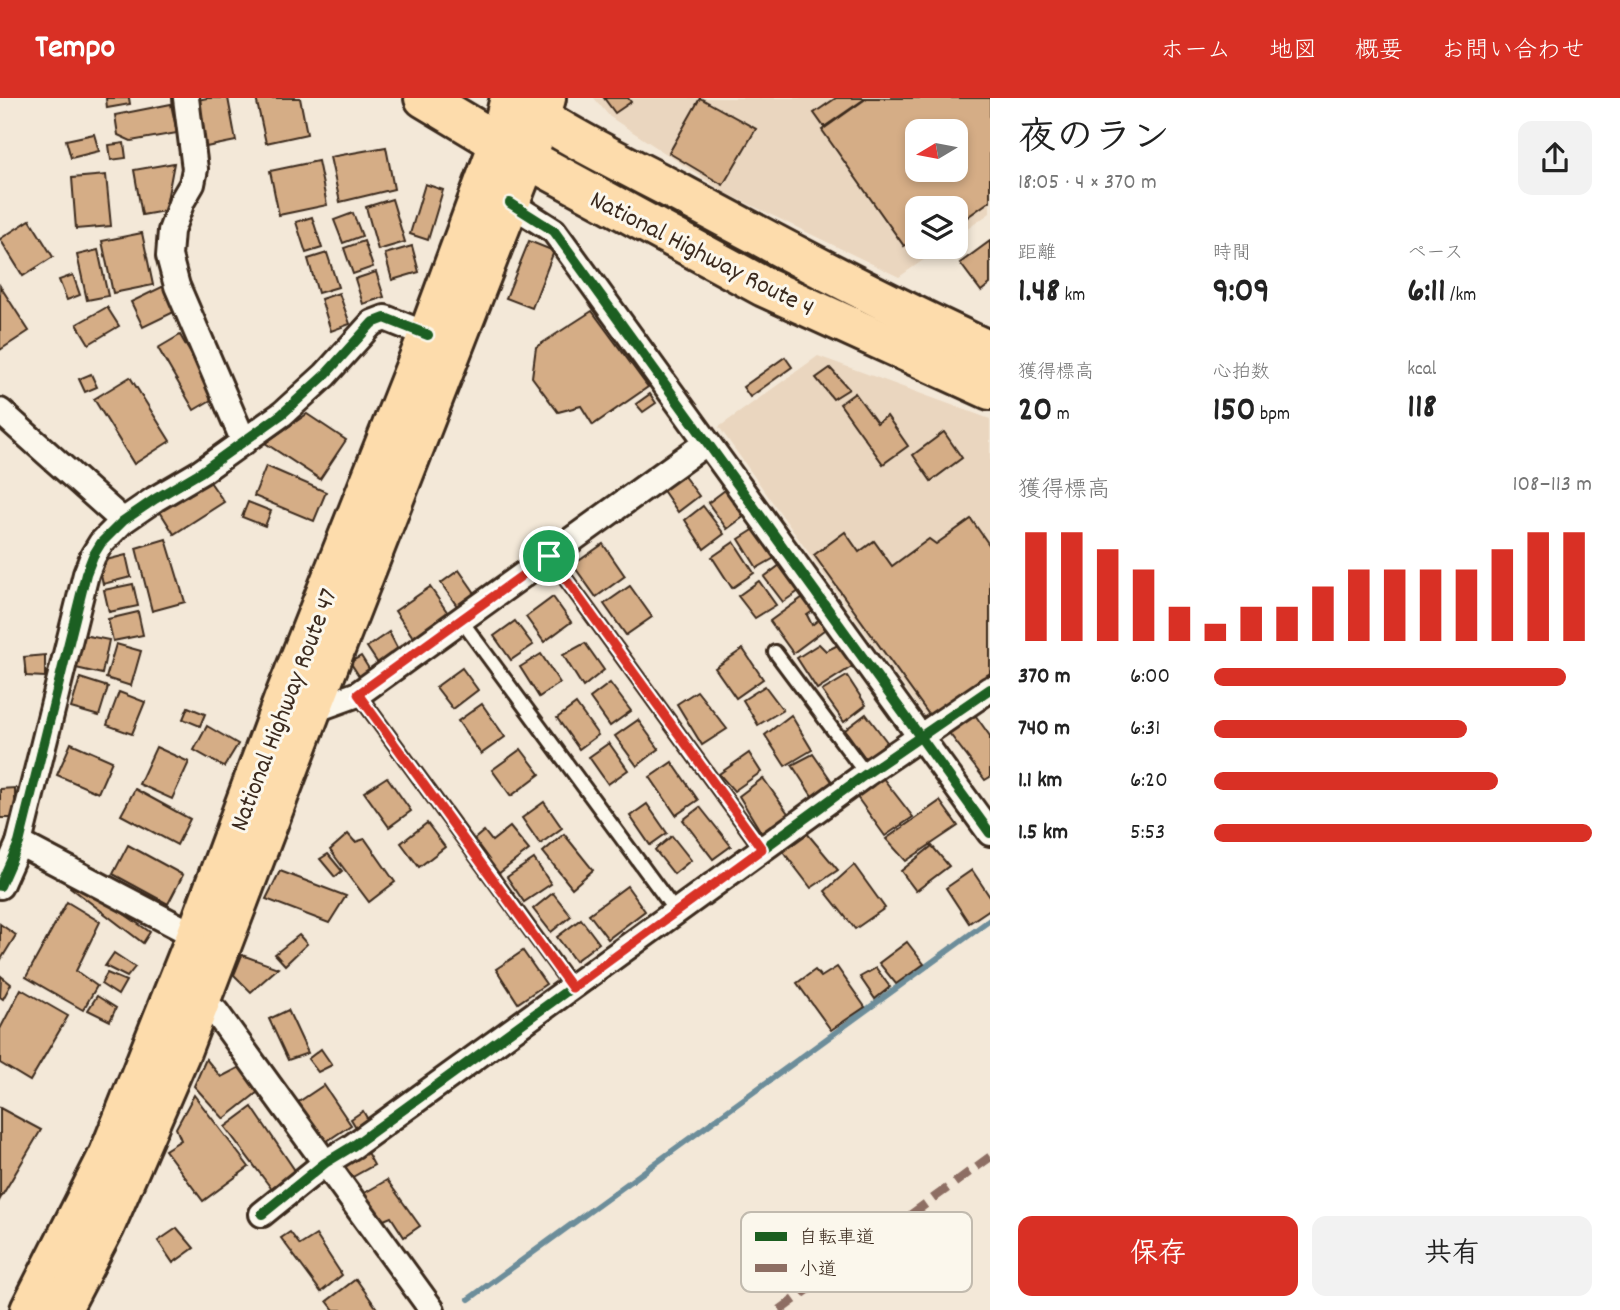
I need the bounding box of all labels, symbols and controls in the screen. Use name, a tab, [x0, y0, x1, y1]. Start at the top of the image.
text: Tempo	[35, 26, 115, 73]
text: ホーム	[1160, 35, 1231, 69]
text: 地図	[1269, 35, 1317, 69]
text: 概要	[1355, 35, 1403, 69]
text: お問い合わせ	[1441, 35, 1585, 69]
text: 夜のラン	[1018, 113, 1170, 168]
north arrow	[905, 119, 968, 182]
map controls	[905, 119, 968, 259]
button: share	[1518, 121, 1592, 195]
text: 18:05 · 4 × 370 m	[1018, 167, 1157, 200]
street label: National Highway Route 4	[583, 182, 820, 328]
button: layers	[905, 196, 968, 259]
text: 距離	[1018, 241, 1056, 268]
text: 時間	[1213, 241, 1251, 268]
text: ペース	[1407, 241, 1463, 268]
text: 1.48	[1018, 268, 1060, 318]
text: 9:09	[1213, 268, 1270, 318]
text: 6:11	[1407, 268, 1446, 318]
text: km	[1060, 283, 1085, 310]
text: /km	[1446, 283, 1476, 310]
text: kcal	[1407, 357, 1436, 384]
text: 獲得標高	[1018, 360, 1094, 387]
text: 心拍数	[1213, 360, 1270, 387]
text: 118	[1407, 384, 1437, 434]
text: 20	[1018, 387, 1052, 437]
text: 150	[1213, 387, 1256, 437]
text: m	[1052, 402, 1070, 429]
text: bpm	[1256, 402, 1290, 429]
text: 108–113 m	[1512, 469, 1592, 502]
text: 獲得標高	[1018, 475, 1110, 508]
pin	[519, 526, 579, 586]
icon: arrive	[530, 537, 568, 575]
street label: National Highway Route 47	[222, 583, 349, 837]
text: 370 m	[1018, 661, 1071, 694]
text: 6:00	[1130, 661, 1170, 694]
text: 740 m	[1018, 713, 1070, 746]
text: 6:31	[1130, 713, 1160, 746]
text: 1.1 km	[1018, 765, 1062, 798]
text: 6:20	[1130, 765, 1168, 798]
text: 1.5 km	[1018, 817, 1068, 850]
text: 5:53	[1130, 817, 1165, 850]
legend	[741, 1212, 972, 1292]
button: 保存	[1018, 1216, 1298, 1296]
button: 共有	[1312, 1216, 1592, 1296]
text: 自転車道	[799, 1226, 875, 1253]
text: 小道	[799, 1258, 837, 1285]

